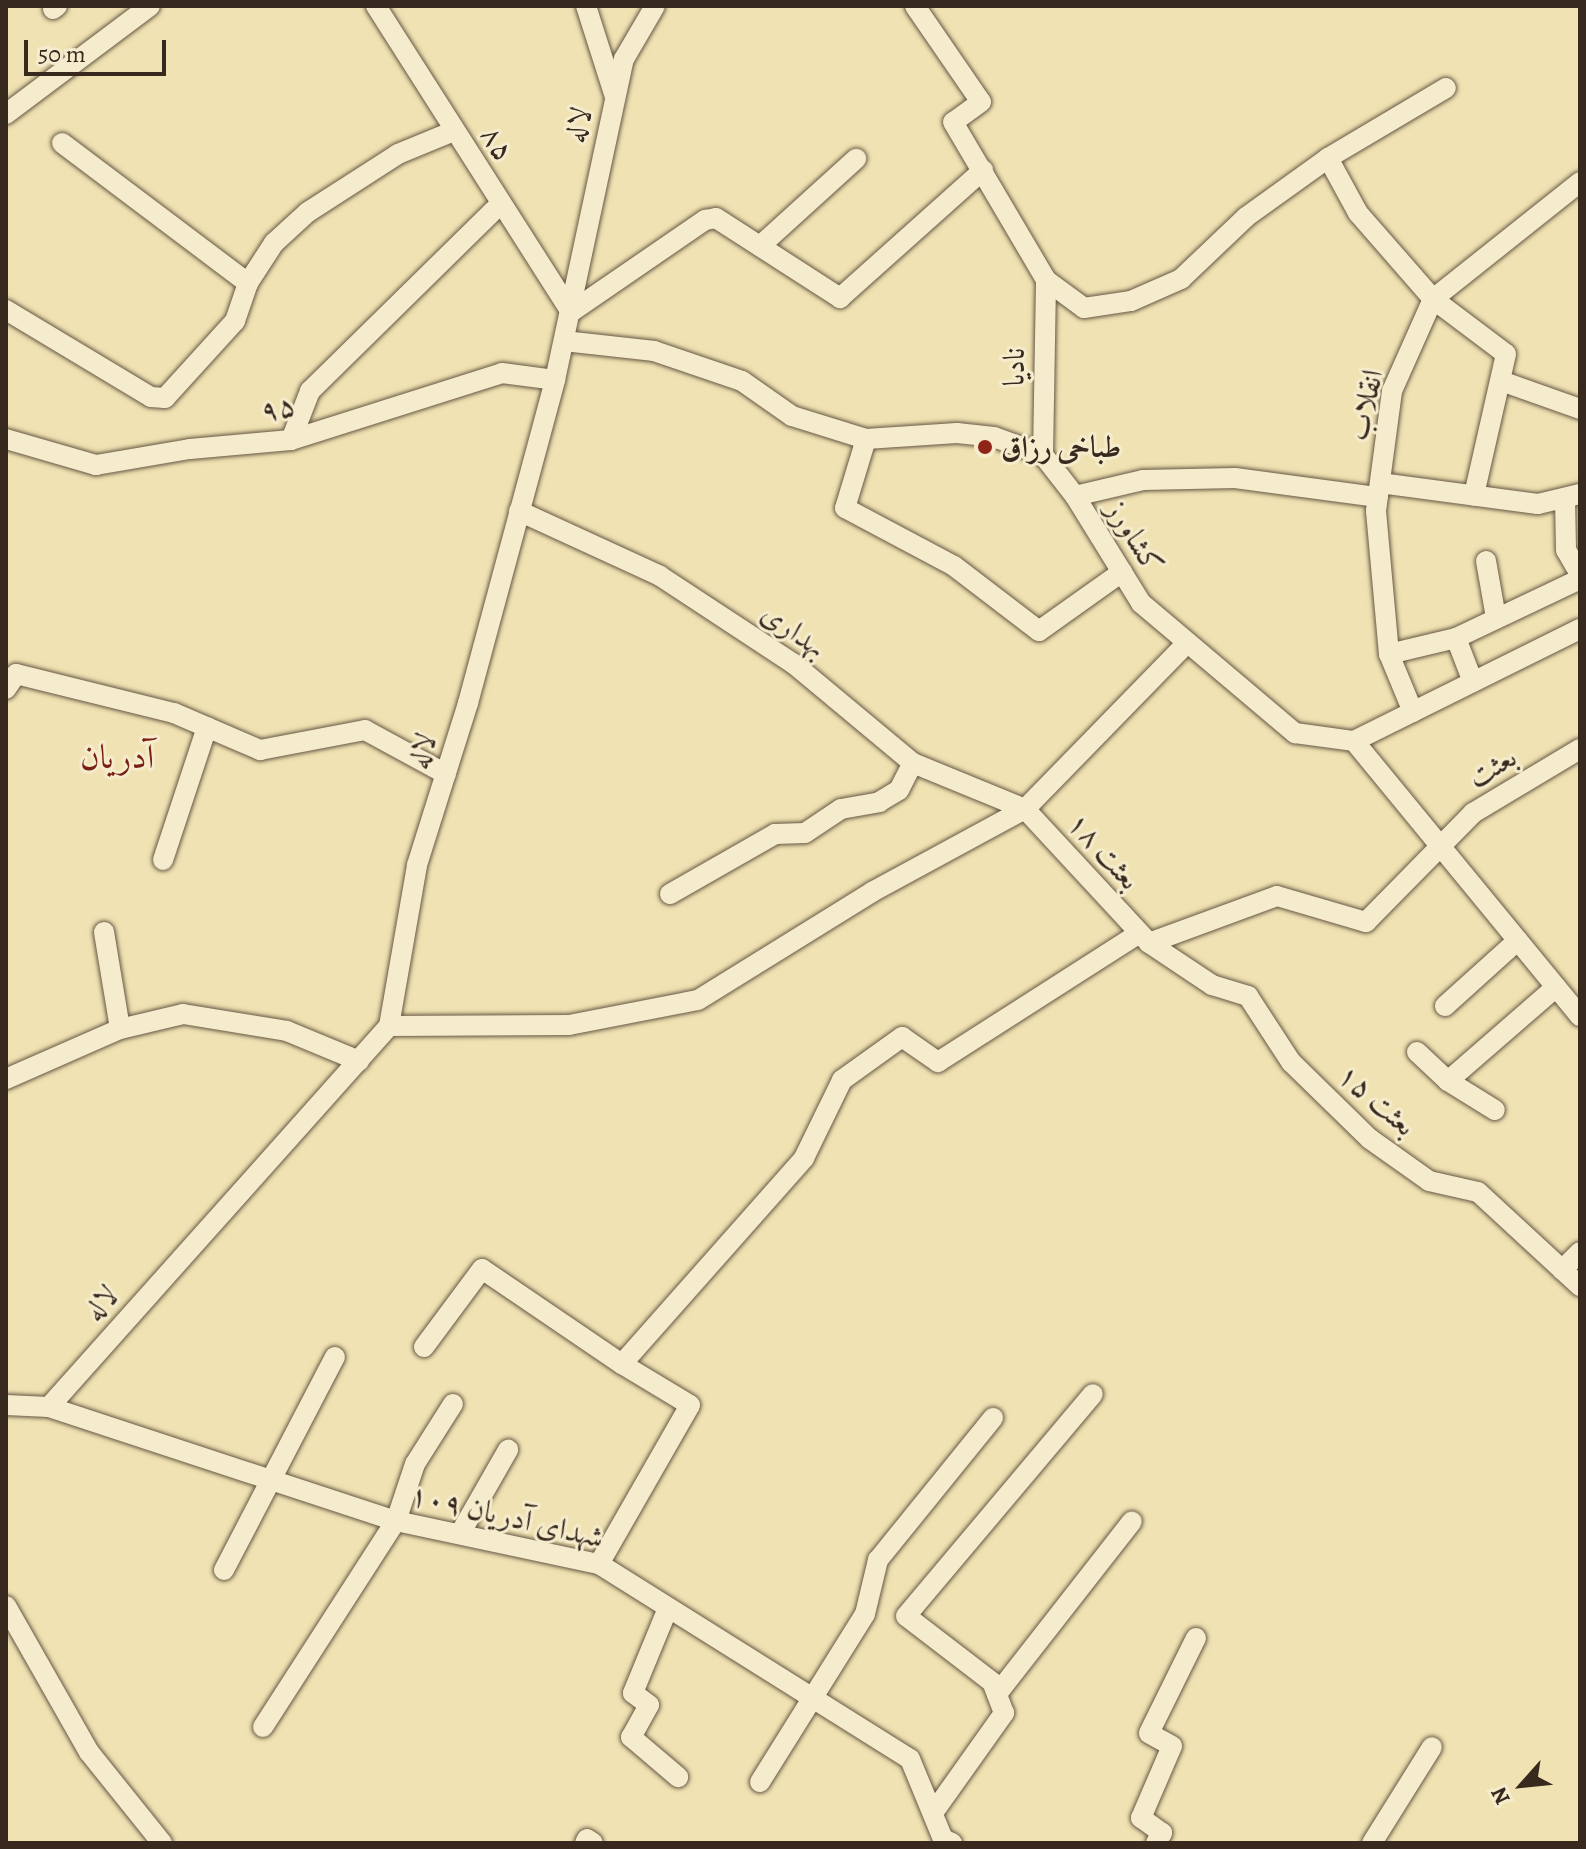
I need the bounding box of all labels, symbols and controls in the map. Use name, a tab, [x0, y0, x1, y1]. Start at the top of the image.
scale bar	[28, 24, 170, 74]
text: 50 m	[38, 38, 86, 70]
street label: لاله	[556, 104, 600, 146]
street label: ۸۵	[473, 118, 523, 168]
street label: نادیا	[996, 347, 1032, 387]
street label: انقلاب	[1339, 366, 1391, 444]
street label: ۹۵	[257, 387, 299, 429]
place label: طباخی رزاق	[1001, 429, 1121, 465]
marker: طباخی رزاق	[976, 438, 994, 456]
street label: کشاورز	[1099, 494, 1171, 580]
street label: بهداری	[754, 595, 834, 665]
street label: لاله	[400, 729, 444, 773]
district label: آدریان	[80, 737, 154, 777]
street label: بعثت	[1461, 739, 1523, 795]
street label: بعثت ۱۸	[1060, 805, 1148, 897]
street label: بعثت ۱۵	[1331, 1056, 1423, 1144]
street label: لاله	[76, 1278, 126, 1328]
street label: شهدای آدریان ۱۰۹	[407, 1476, 607, 1556]
north arrow	[1482, 1745, 1562, 1825]
text: N	[1484, 1782, 1518, 1810]

